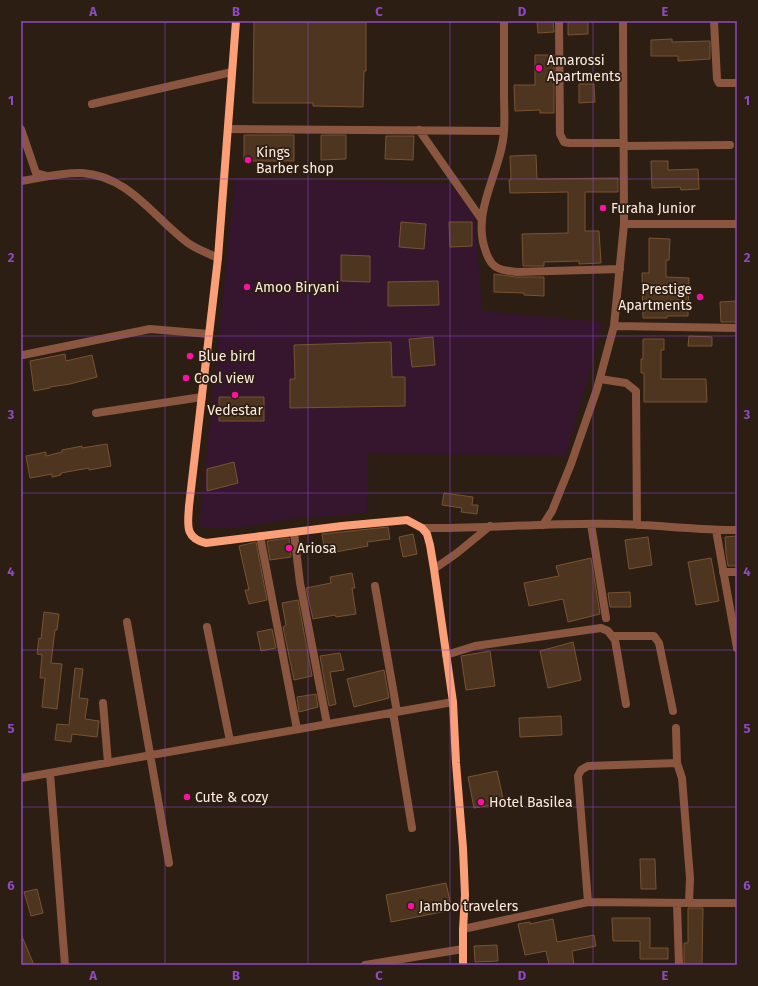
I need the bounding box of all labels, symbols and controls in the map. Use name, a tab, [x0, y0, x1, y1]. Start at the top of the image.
text: A	[88, 4, 97, 19]
text: B	[232, 4, 240, 19]
text: C	[375, 4, 383, 19]
text: D	[518, 4, 527, 19]
text: E	[662, 4, 669, 19]
place label: Amarossi Apartments	[547, 52, 621, 85]
marker: Amarossi Apartments	[534, 63, 544, 73]
text: 1	[8, 93, 14, 108]
text: 1	[744, 93, 750, 108]
place label: Kings Barber shop	[256, 144, 334, 177]
marker: Kings Barber shop	[243, 155, 253, 165]
place label: Furaha Junior	[611, 200, 696, 217]
marker: Furaha Junior	[598, 203, 608, 213]
text: 2	[8, 250, 15, 265]
text: 2	[744, 250, 751, 265]
place label: Amoo Biryani	[255, 279, 339, 296]
place label: Prestige Apartments	[618, 281, 692, 314]
marker: Amoo Biryani	[242, 282, 252, 292]
marker: Prestige Apartments	[695, 292, 705, 302]
place label: Blue bird	[198, 348, 256, 365]
marker: Blue bird	[185, 351, 195, 361]
place label: Cool view	[194, 370, 254, 387]
marker: Cool view	[181, 373, 191, 383]
marker: Vedestar	[230, 390, 240, 400]
place label: Vedestar	[207, 402, 263, 419]
text: 3	[7, 407, 15, 422]
text: 3	[743, 407, 751, 422]
place label: Ariosa	[297, 540, 337, 557]
marker: Ariosa	[284, 543, 294, 553]
text: 4	[7, 564, 15, 579]
text: 4	[743, 564, 751, 579]
text: 5	[8, 721, 15, 736]
text: 5	[744, 721, 751, 736]
place label: Cute & cozy	[195, 789, 268, 806]
marker: Cute & cozy	[182, 792, 192, 802]
place label: Hotel Basilea	[489, 794, 573, 811]
marker: Hotel Basilea	[476, 797, 486, 807]
text: 6	[7, 878, 15, 893]
text: 6	[743, 878, 751, 893]
place label: Jambo travelers	[419, 898, 519, 915]
marker: Jambo travelers	[406, 901, 416, 911]
text: A	[88, 968, 97, 983]
text: B	[232, 968, 240, 983]
text: C	[375, 968, 383, 983]
text: D	[518, 968, 527, 983]
text: E	[662, 968, 669, 983]

